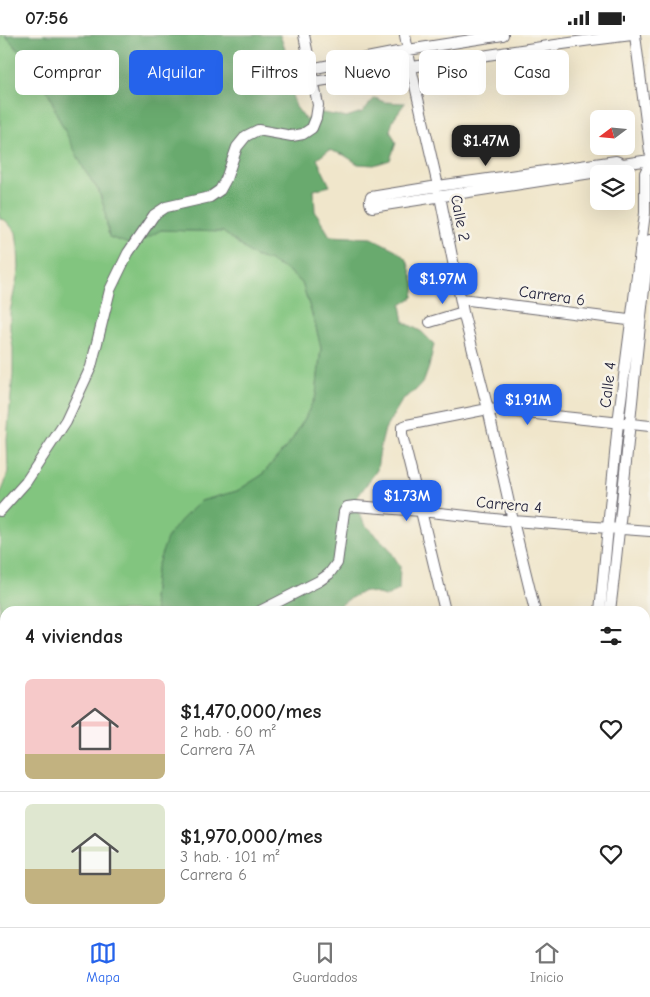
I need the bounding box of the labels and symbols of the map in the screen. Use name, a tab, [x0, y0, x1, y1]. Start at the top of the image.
north arrow	[590, 110, 635, 155]
pin: $1.47M	[445, 125, 527, 167]
street label: Calle 2	[447, 193, 473, 243]
pin: $1.97M	[402, 263, 484, 305]
street label: Carrera 6	[518, 282, 586, 310]
street label: Calle 4	[596, 361, 620, 409]
pin: $1.91M	[487, 383, 569, 426]
pin: $1.73M	[366, 479, 448, 522]
street label: Carrera 4	[475, 493, 543, 517]

